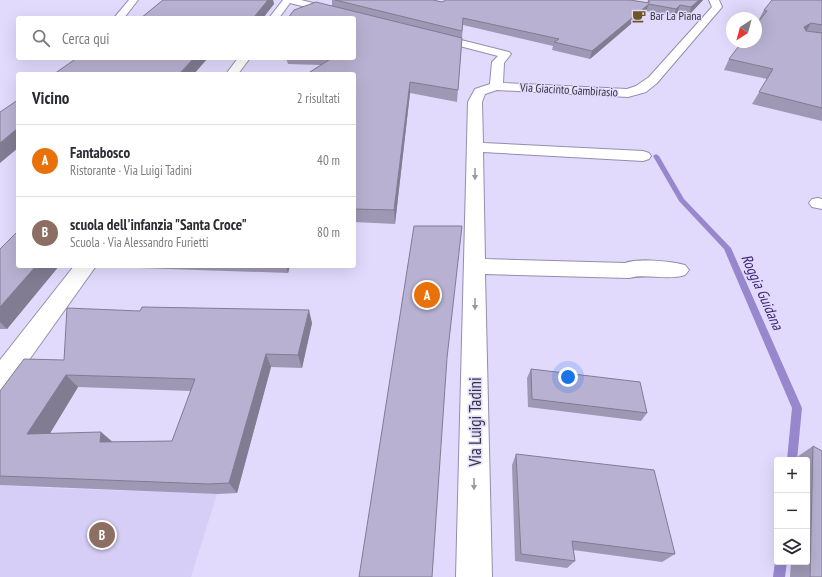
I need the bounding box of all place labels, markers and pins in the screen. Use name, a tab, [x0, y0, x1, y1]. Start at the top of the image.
cafe icon: Bar La Piana	[631, 8, 647, 24]
place label: Bar La Piana	[650, 8, 702, 23]
pin: A	[414, 280, 440, 310]
pin: B	[89, 520, 115, 550]

